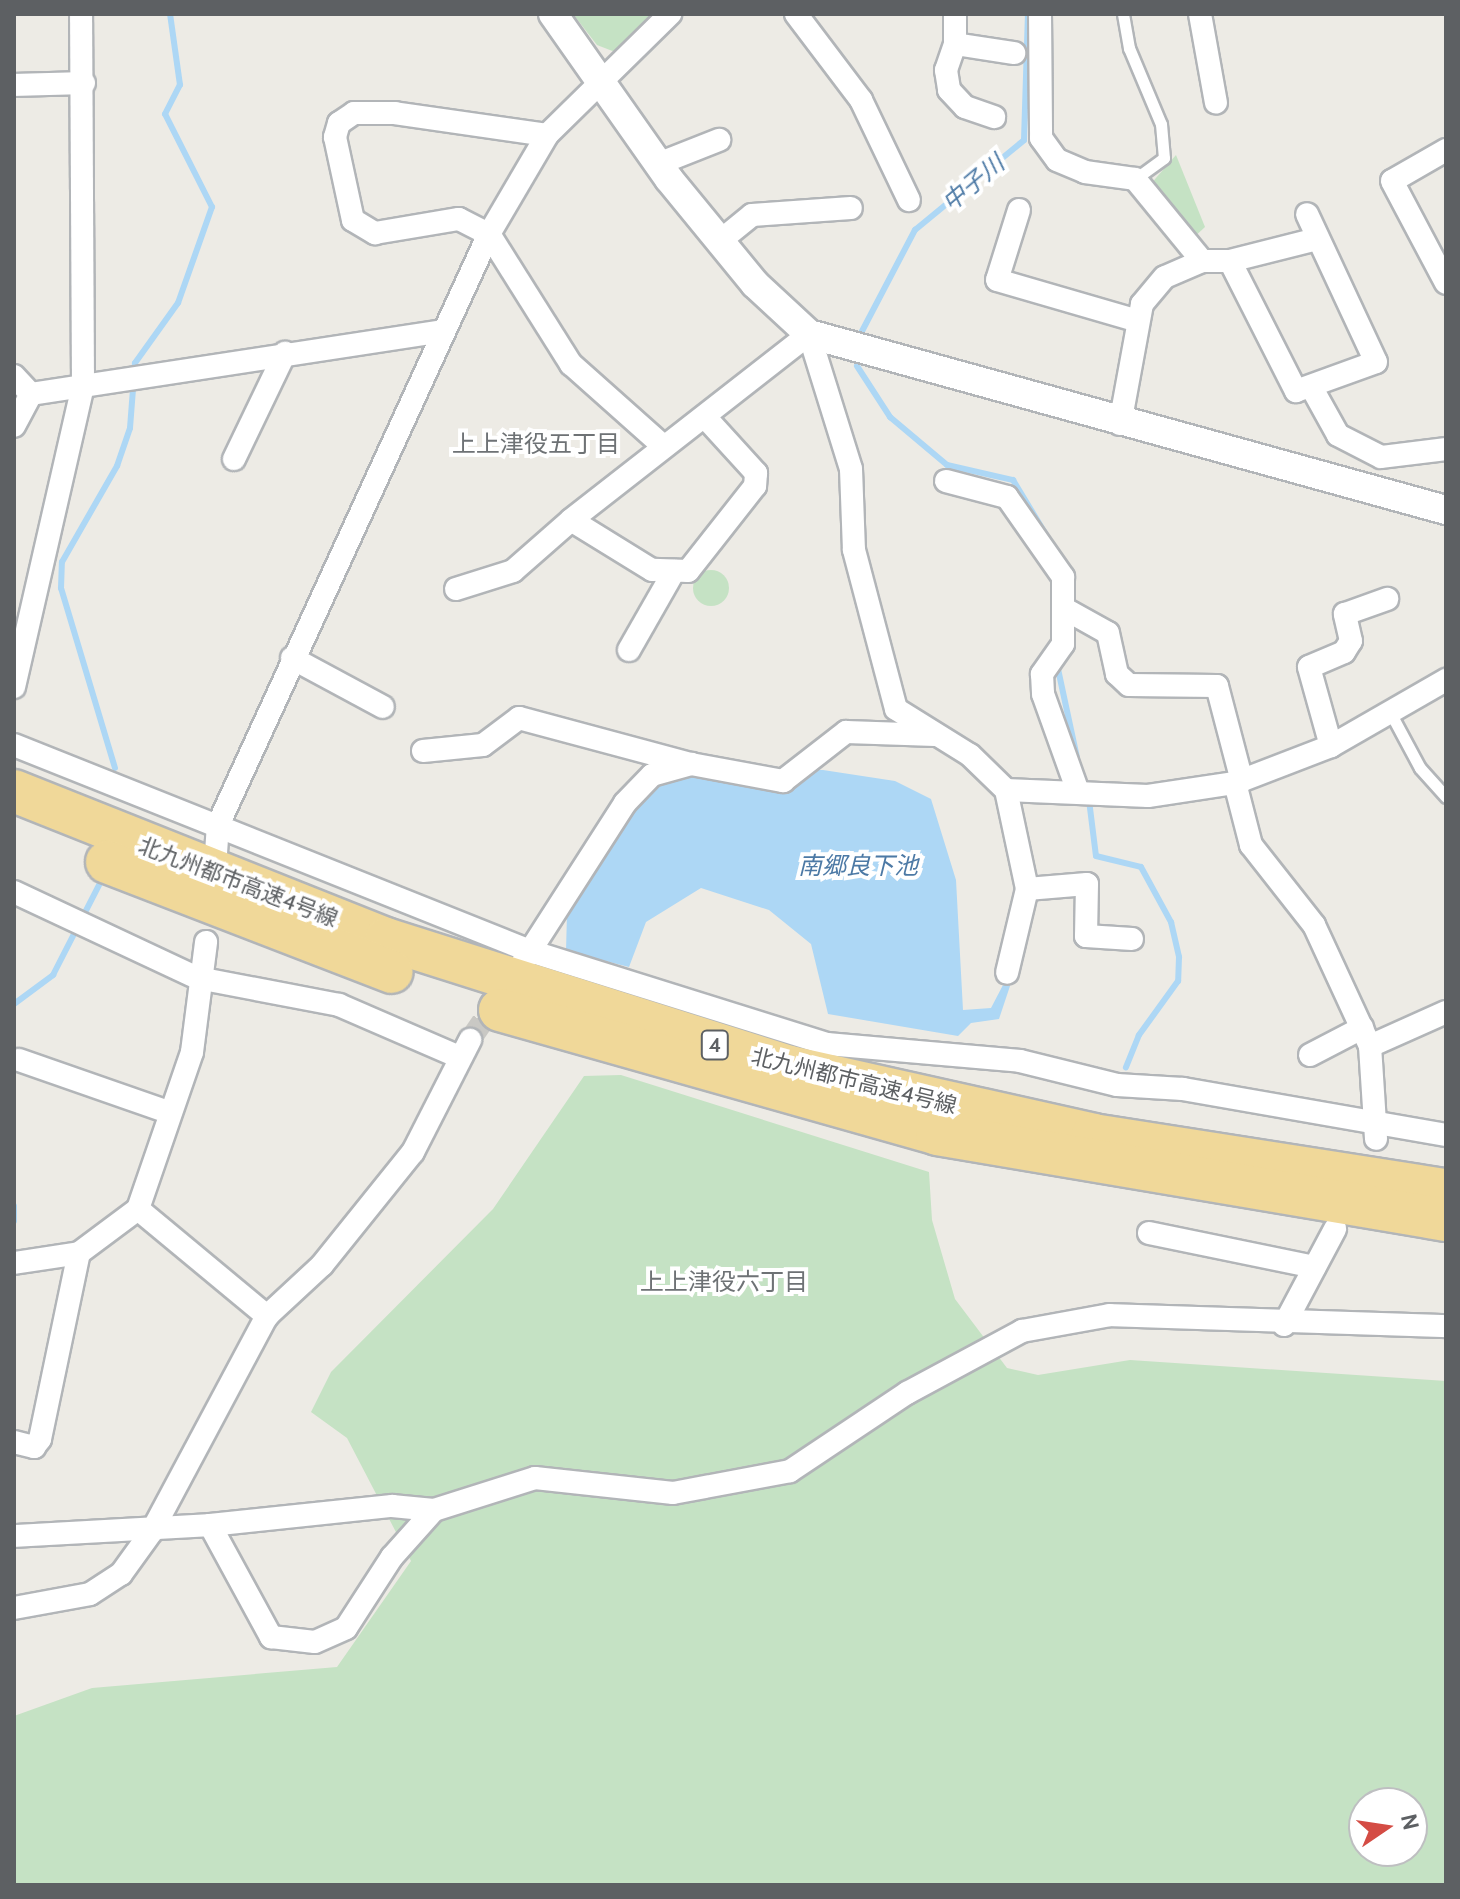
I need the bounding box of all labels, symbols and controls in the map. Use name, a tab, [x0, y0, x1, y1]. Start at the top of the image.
water label: 中子川	[936, 149, 1010, 217]
district label: 上上津役五丁目	[452, 430, 620, 458]
street label: 北九州都市高速4号線	[135, 832, 341, 932]
water label: 南郷良下池	[798, 852, 918, 880]
road number: 4	[699, 1029, 731, 1061]
street label: 北九州都市高速4号線	[749, 1043, 959, 1119]
district label: 上上津役六丁目	[640, 1268, 808, 1296]
north arrow	[1348, 1787, 1428, 1867]
text: N	[1395, 1811, 1425, 1833]

